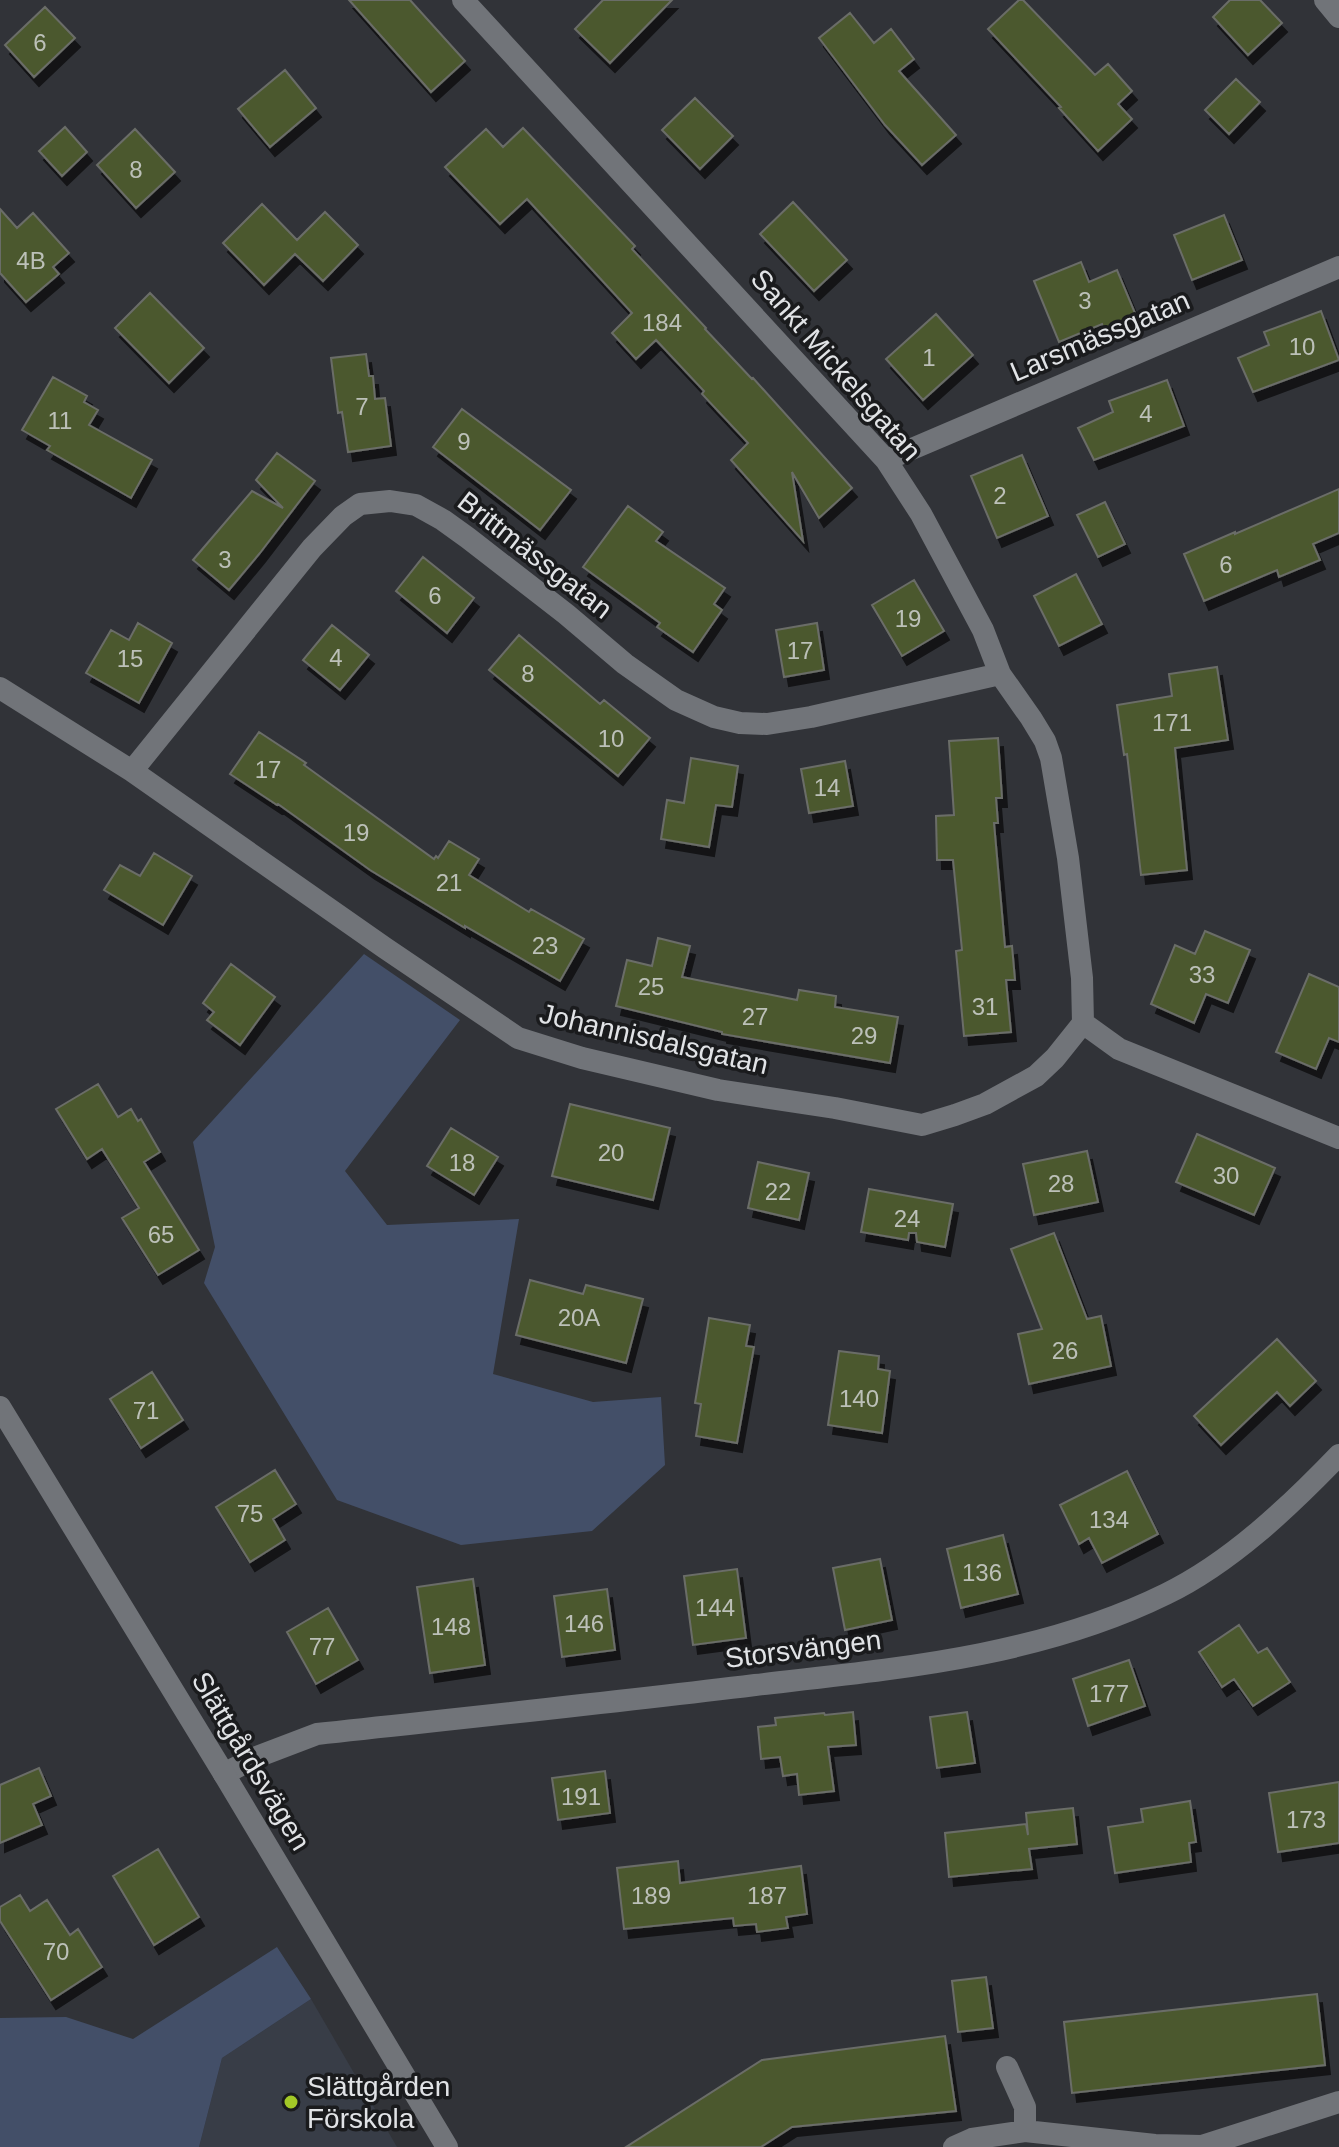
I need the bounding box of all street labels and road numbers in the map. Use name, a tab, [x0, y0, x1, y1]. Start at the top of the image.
street label: Sankt Mickelsgatan	[745, 263, 927, 467]
street label: Larsmässgatan	[1006, 284, 1194, 388]
street label: Brittmässgatan	[452, 485, 618, 625]
street label: Johannisdalsgatan	[537, 998, 771, 1080]
street label: Storsvängen	[723, 1624, 883, 1674]
street label: Slättgårdsvägen	[186, 1666, 316, 1856]

